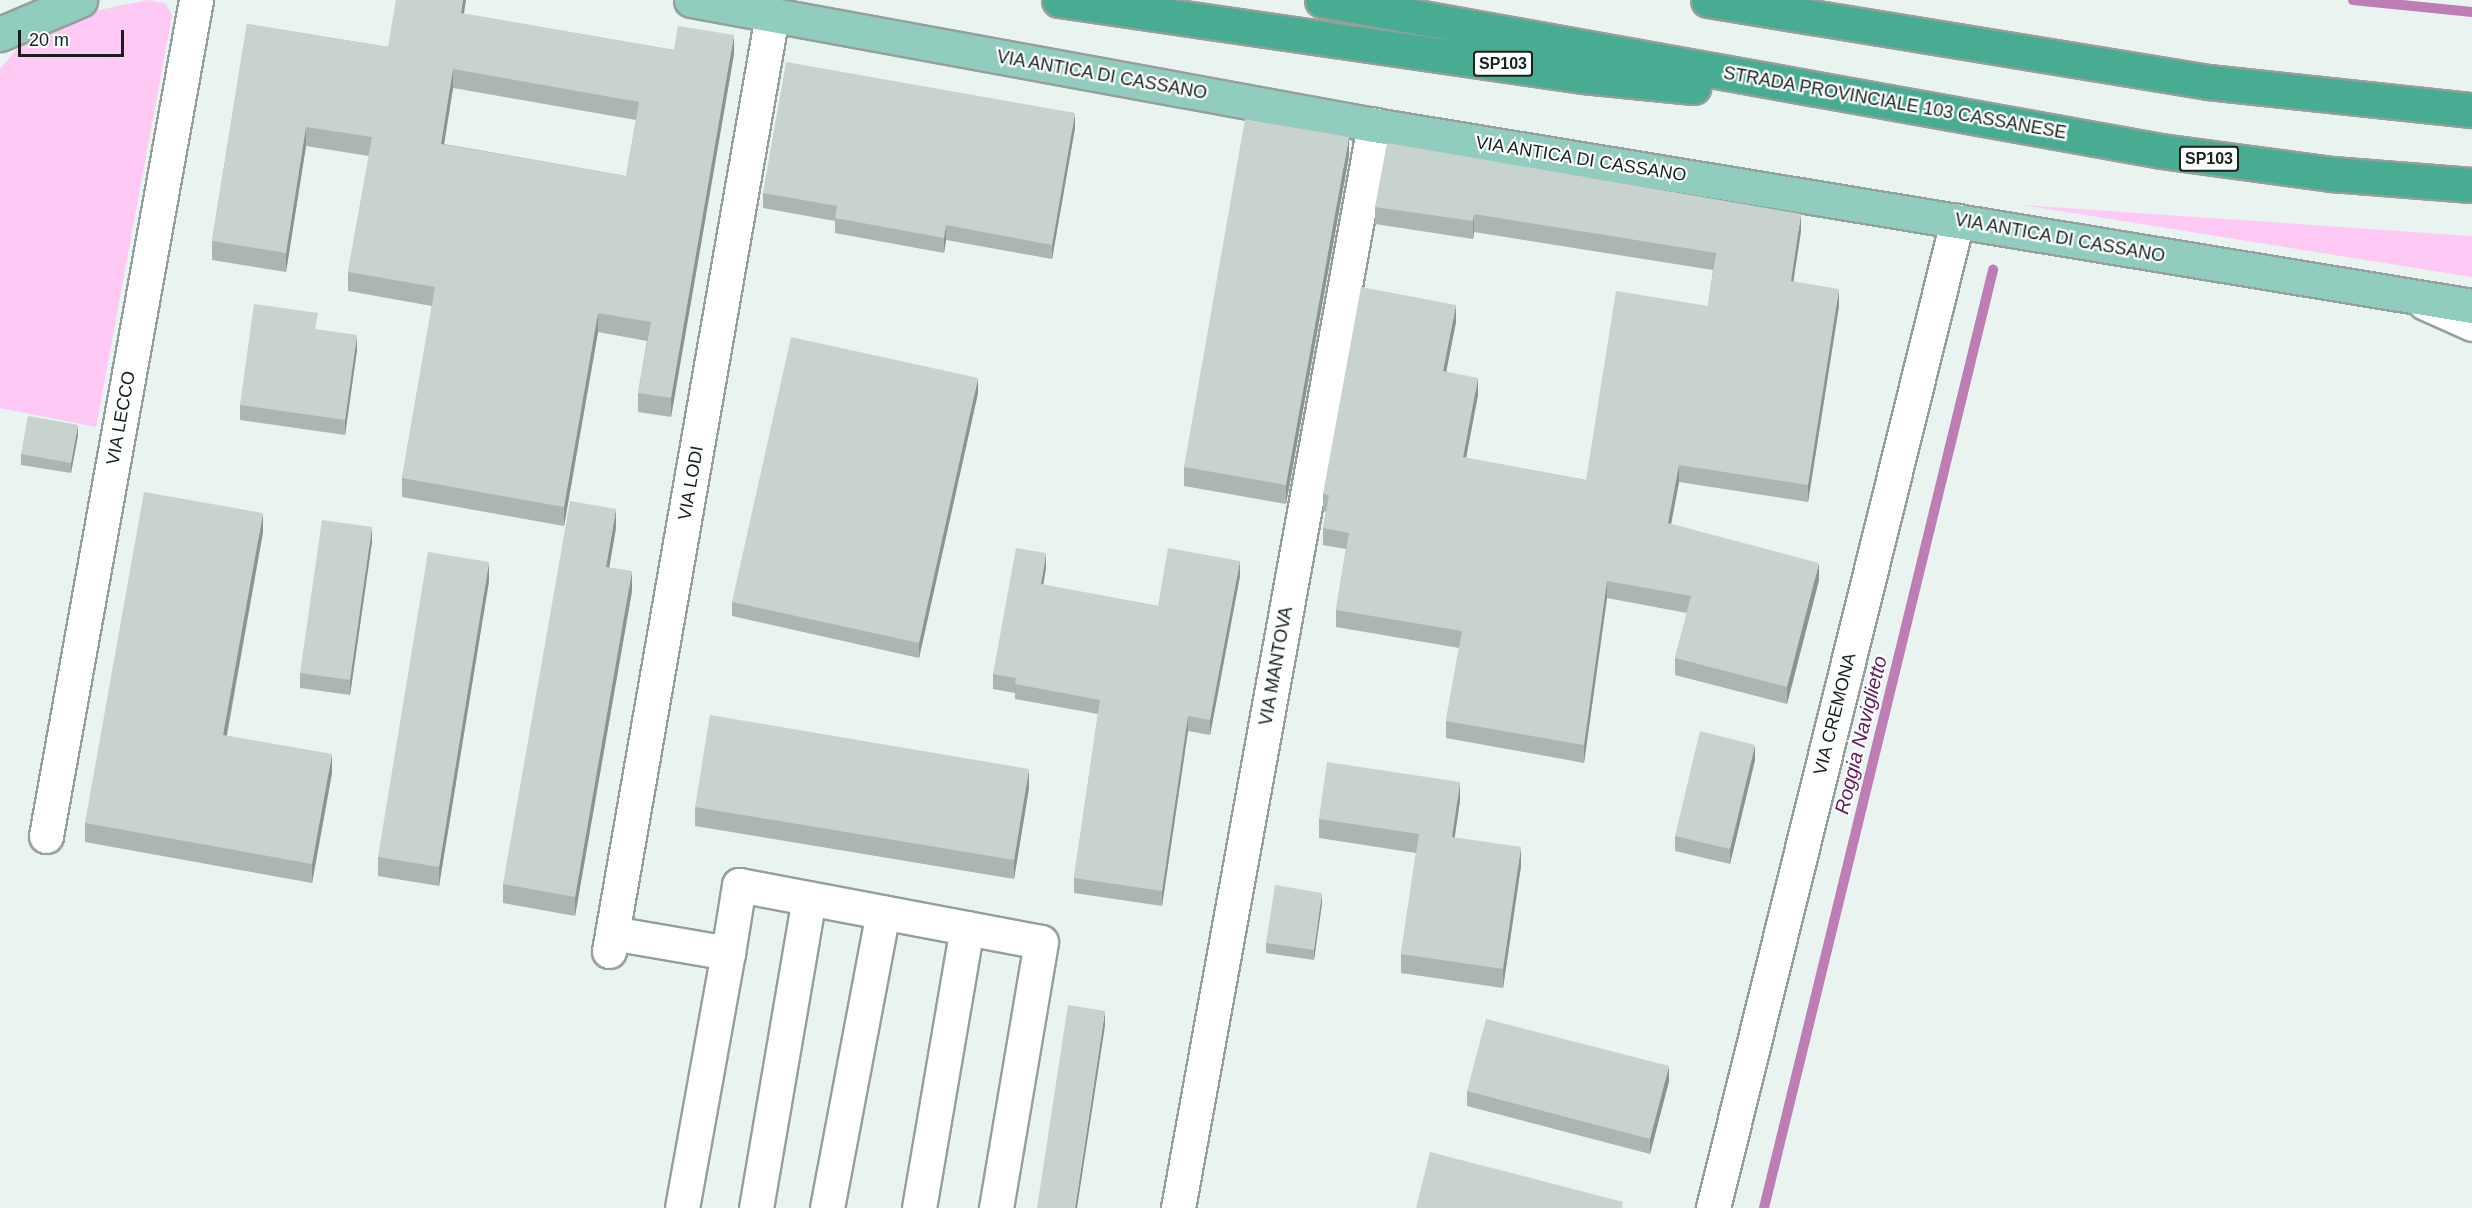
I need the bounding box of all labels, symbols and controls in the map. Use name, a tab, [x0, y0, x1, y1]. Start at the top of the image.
scale bar	[21, 18, 128, 56]
text: 20 m	[29, 30, 69, 50]
street label: VIA ANTICA DI CASSANO	[994, 46, 1210, 104]
road number: SP103	[1472, 51, 1534, 77]
street label: STRADA PROVINCIALE 103 CASSANESE	[1721, 62, 2069, 144]
street label: VIA ANTICA DI CASSANO	[1473, 131, 1689, 187]
road number: SP103	[2178, 146, 2240, 172]
street label: VIA ANTICA DI CASSANO	[1952, 209, 2168, 267]
street label: VIA LECCO	[102, 369, 140, 467]
street label: VIA LODI	[674, 444, 708, 522]
street label: VIA MANTOVA	[1255, 604, 1297, 728]
street label: VIA CREMONA	[1809, 650, 1861, 778]
water label: Roggia Naviglietto	[1830, 653, 1892, 817]

